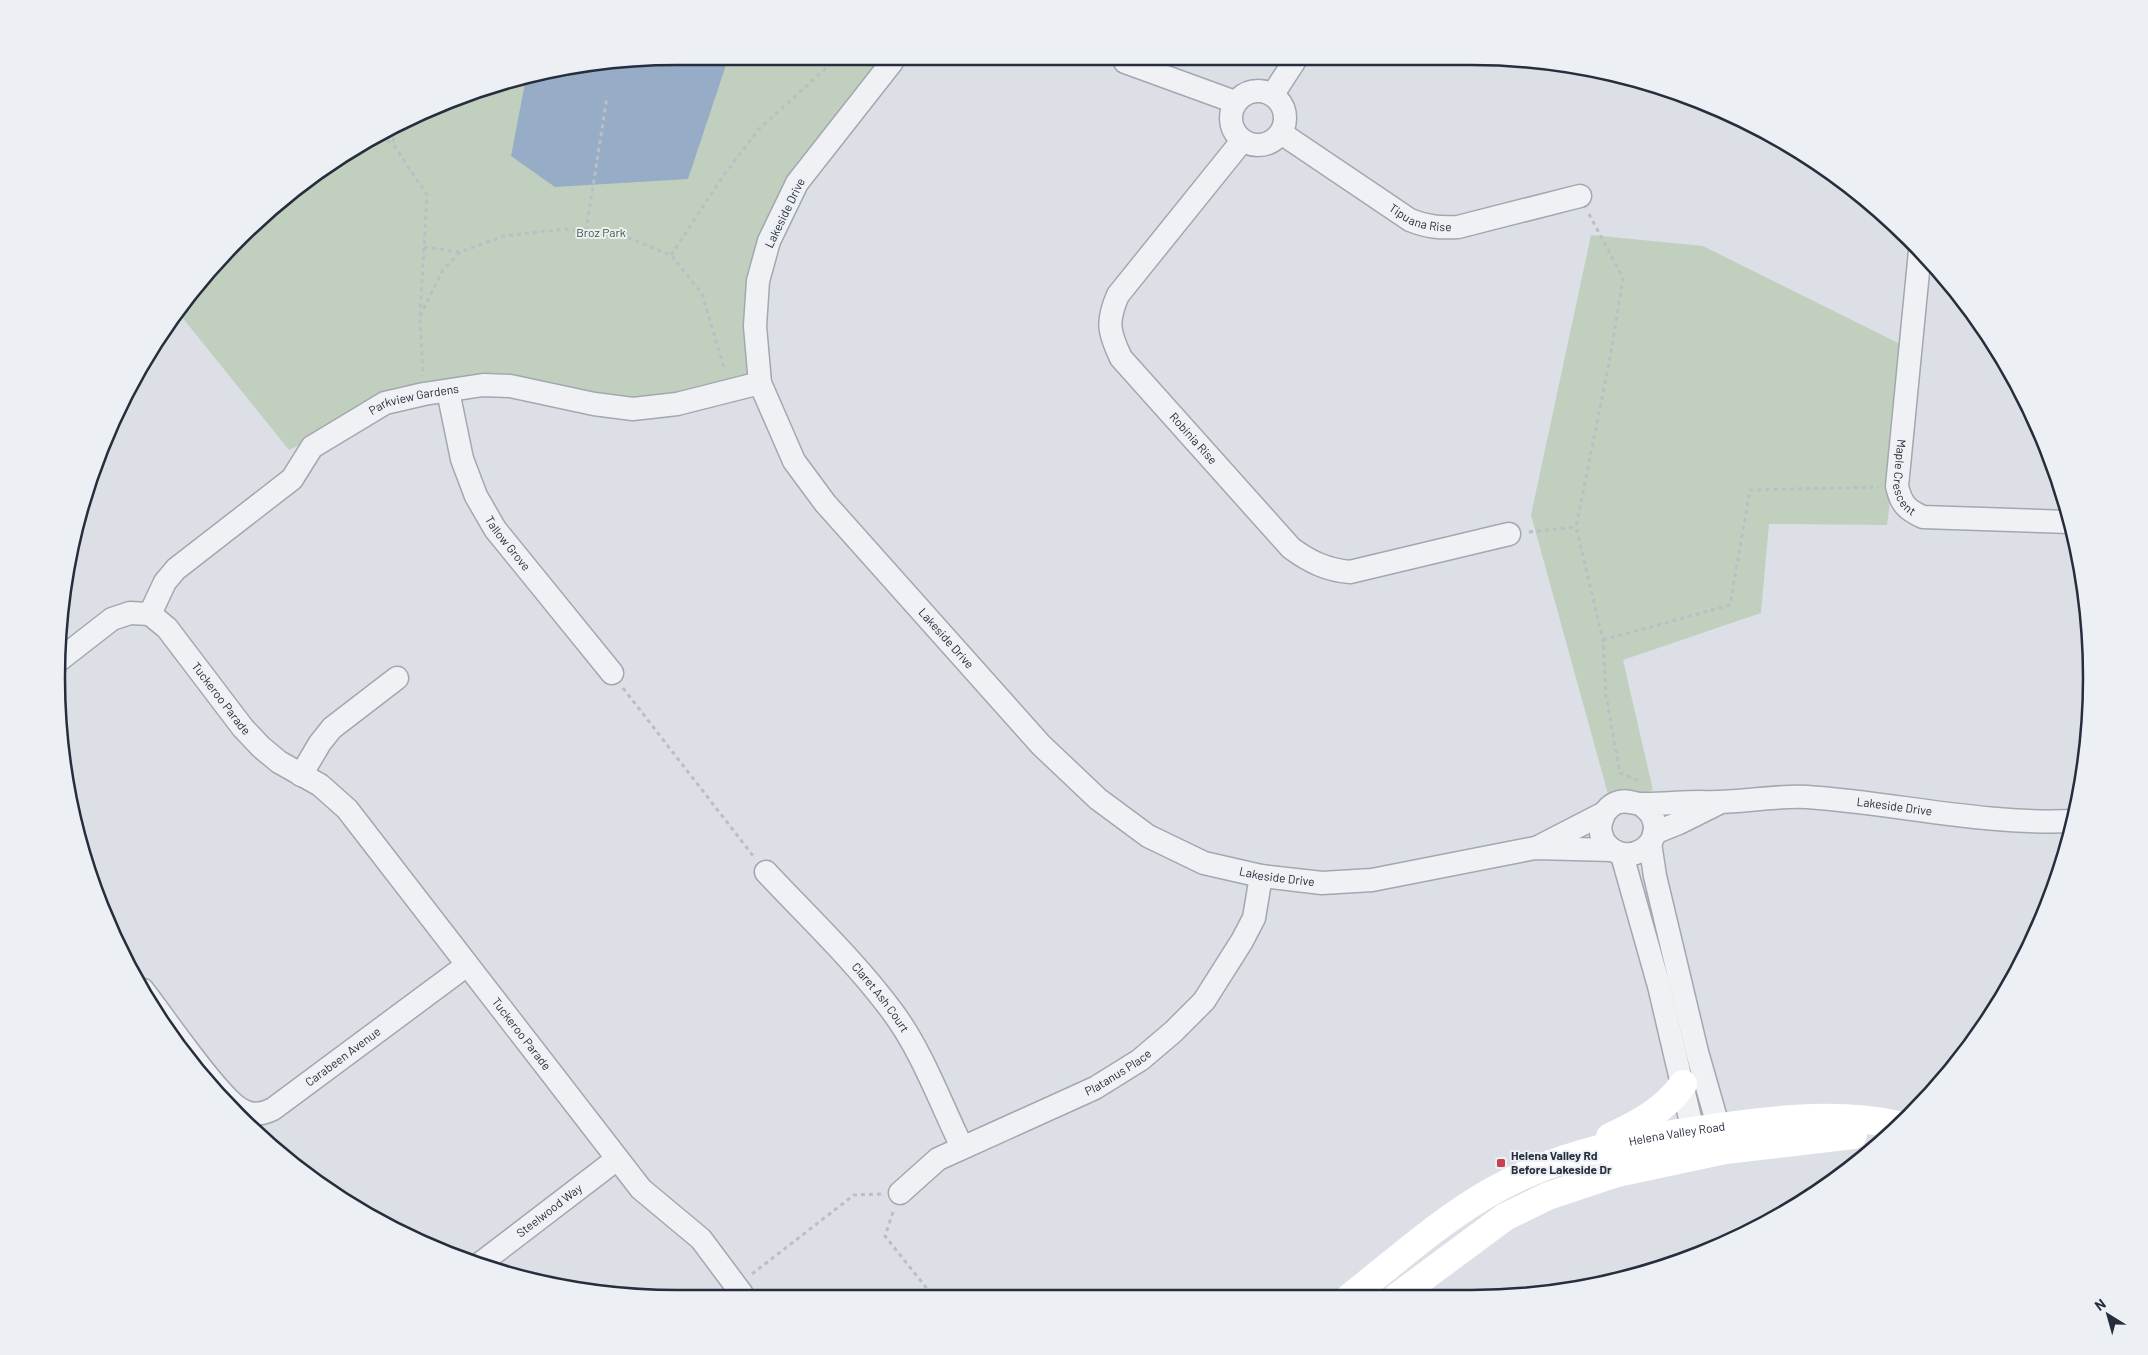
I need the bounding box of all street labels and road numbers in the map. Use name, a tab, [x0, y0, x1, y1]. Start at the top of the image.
street label: Lakeside Drive	[761, 175, 807, 250]
street label: Tipuana Rise	[1387, 200, 1452, 233]
street label: Parkview Gardens	[366, 381, 460, 417]
street label: Robinia Rise	[1167, 409, 1220, 467]
street label: Maple Crescent	[1891, 438, 1919, 518]
street label: Tallow Grove	[483, 513, 534, 573]
street label: Lakeside Drive	[916, 605, 977, 671]
street label: Tuckeroo Parade	[190, 659, 254, 737]
street label: Lakeside Drive	[1856, 794, 1933, 818]
street label: Lakeside Drive	[1238, 863, 1316, 888]
street label: Claret Ash Court	[849, 959, 913, 1035]
street label: Tuckeroo Parade	[490, 995, 554, 1072]
street label: Carabeen Avenue	[302, 1024, 383, 1089]
street label: Platanus Place	[1082, 1046, 1154, 1098]
street label: Helena Valley Road	[1627, 1118, 1726, 1148]
street label: Steelwood Way	[513, 1180, 585, 1239]

